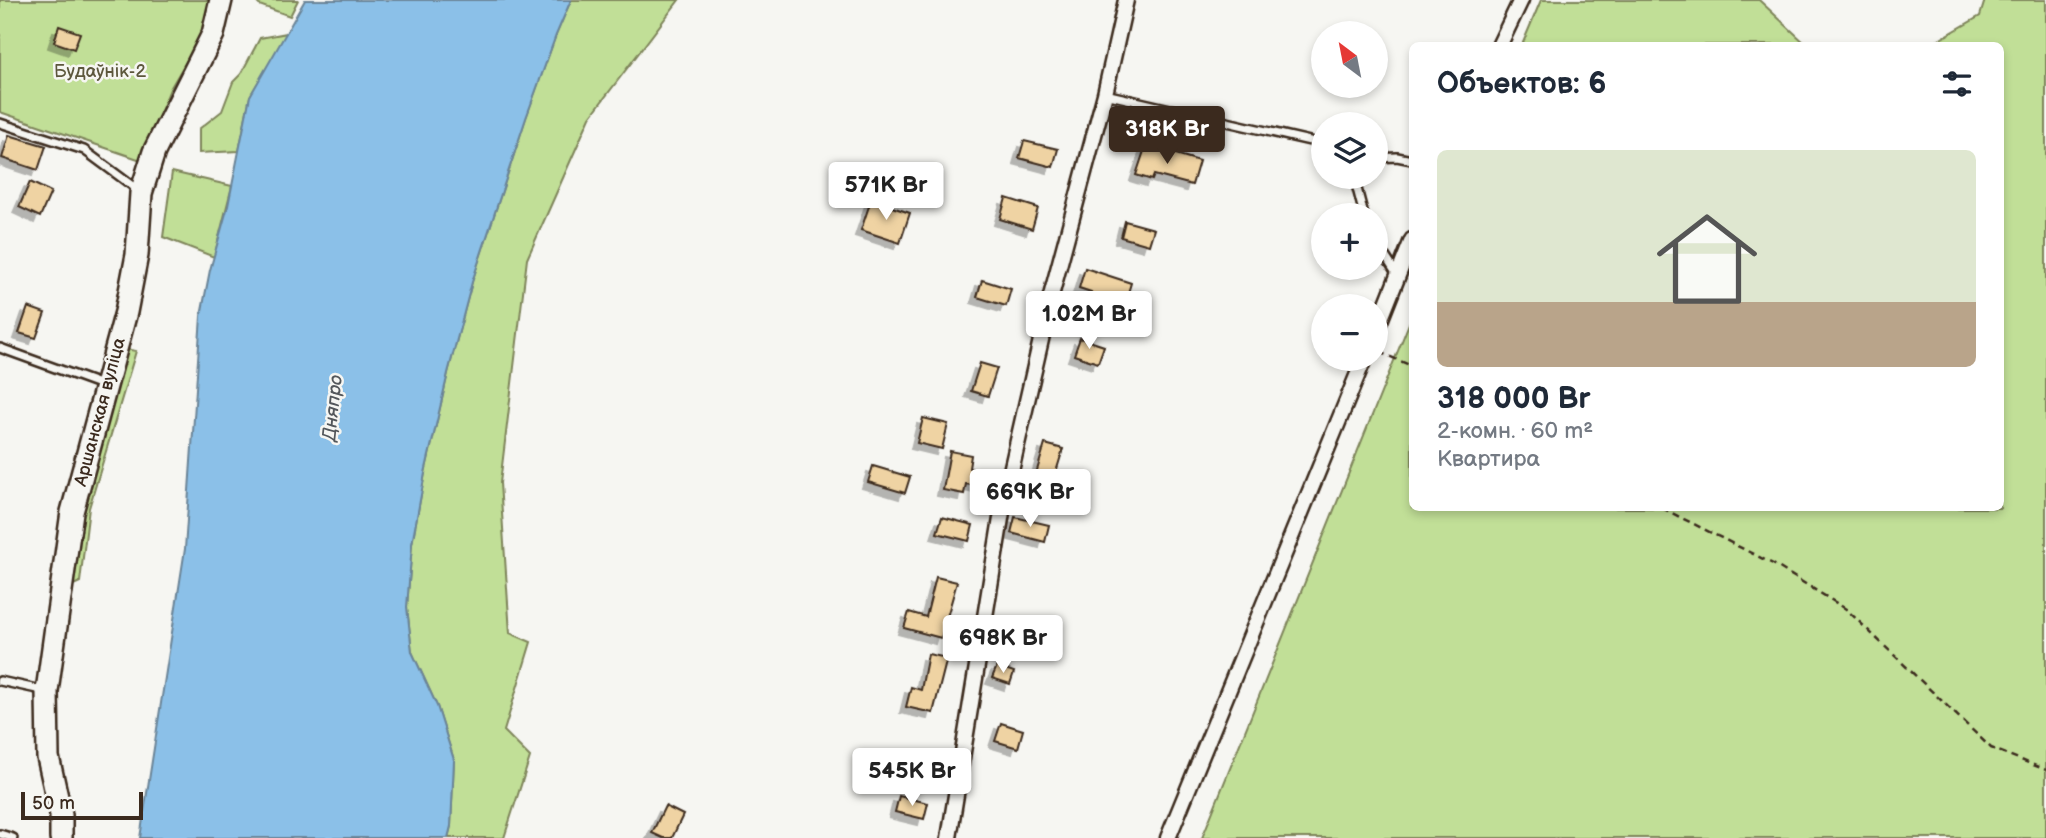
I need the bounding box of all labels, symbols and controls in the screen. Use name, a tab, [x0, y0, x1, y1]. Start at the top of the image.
north arrow	[1311, 21, 1388, 98]
map controls	[1311, 21, 1388, 371]
park label: Будаўнік-2	[54, 61, 146, 82]
icon: filters	[1938, 65, 1976, 103]
text: Объектов: 6	[1437, 66, 1606, 102]
pin: 318K Br	[1102, 106, 1232, 166]
button: layers	[1311, 112, 1388, 189]
text: 318K Br	[1125, 115, 1209, 143]
pin: 571K Br	[821, 162, 951, 222]
text: 571K Br	[845, 171, 927, 199]
icon: home	[1644, 196, 1770, 322]
button: +	[1311, 203, 1388, 280]
pin: 1.02M Br	[1017, 292, 1161, 351]
button: −	[1311, 294, 1388, 371]
text: 1.02M Br	[1042, 300, 1136, 328]
street label: Аршанская вуліца	[70, 335, 130, 490]
water label: Дняпро	[318, 374, 348, 443]
text: 318 000 Br	[1437, 381, 1591, 417]
text: 2-комн. · 60 m²	[1437, 417, 1593, 445]
text: Квартира	[1437, 445, 1540, 473]
pin: 669K Br	[965, 470, 1095, 529]
text: 669K Br	[986, 478, 1074, 506]
pin: 698K Br	[938, 616, 1068, 675]
text: 698K Br	[959, 624, 1047, 652]
pin: 545K Br	[847, 748, 977, 808]
text: 545K Br	[868, 757, 956, 785]
scale bar	[21, 789, 144, 821]
text: 50 m	[32, 792, 75, 815]

